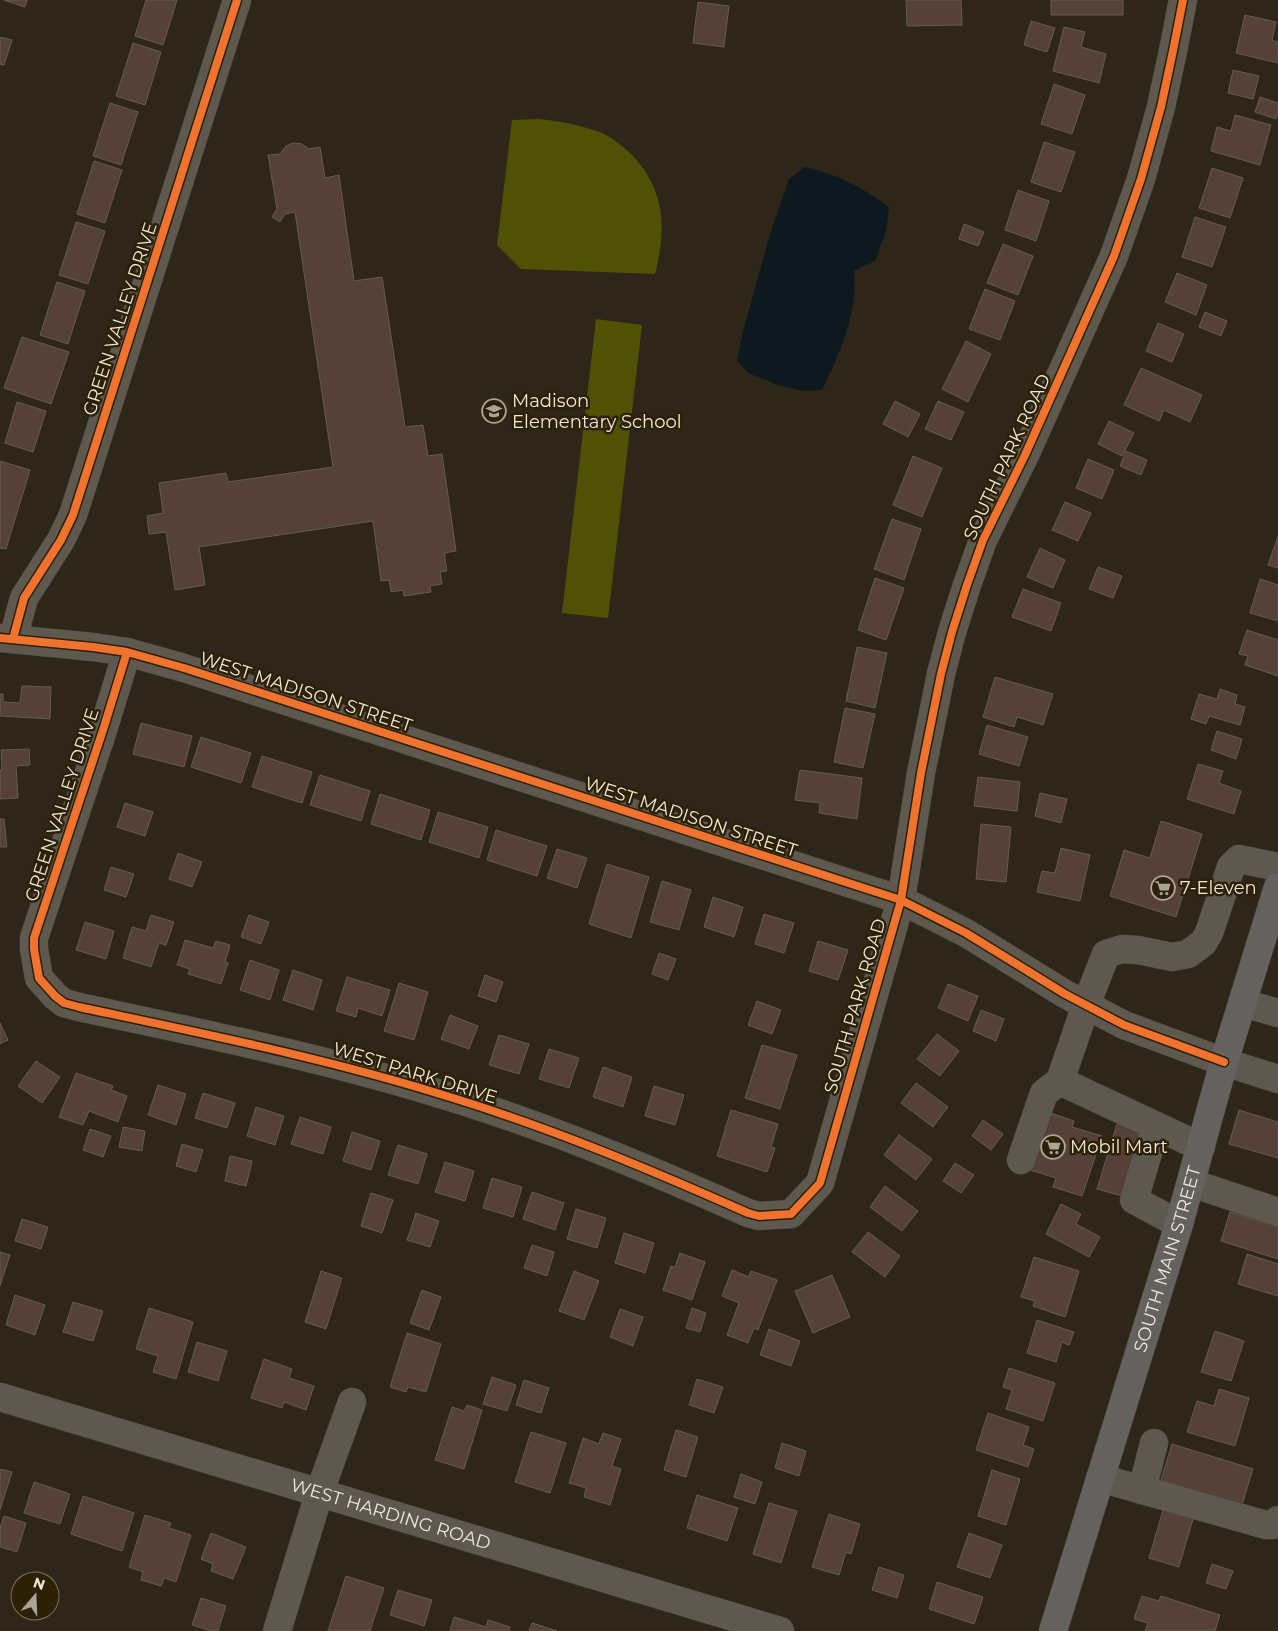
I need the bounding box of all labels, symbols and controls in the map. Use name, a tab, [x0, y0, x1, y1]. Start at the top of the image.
street label: GREEN VALLEY DRIVE	[78, 220, 162, 418]
street label: SOUTH PARK ROAD	[959, 370, 1055, 544]
place label: Madison Elementary School	[512, 390, 682, 433]
school or university icon: Madison Elementary School	[481, 398, 507, 424]
street label: WEST MADISON STREET	[197, 647, 416, 737]
street label: GREEN VALLEY DRIVE	[20, 706, 104, 904]
street label: WEST MADISON STREET	[582, 772, 801, 862]
supermarket icon: 7-Eleven	[1150, 875, 1176, 901]
place label: 7-Eleven	[1180, 877, 1257, 899]
street label: SOUTH PARK ROAD	[819, 916, 891, 1096]
street label: WEST PARK DRIVE	[330, 1038, 500, 1108]
supermarket icon: Mobil Mart	[1040, 1134, 1066, 1160]
place label: Mobil Mart	[1070, 1136, 1168, 1158]
street label: SOUTH MAIN STREET	[1129, 1163, 1206, 1355]
street label: WEST HARDING ROAD	[288, 1474, 493, 1555]
north arrow	[10, 1571, 60, 1621]
text: N	[31, 1573, 48, 1594]

